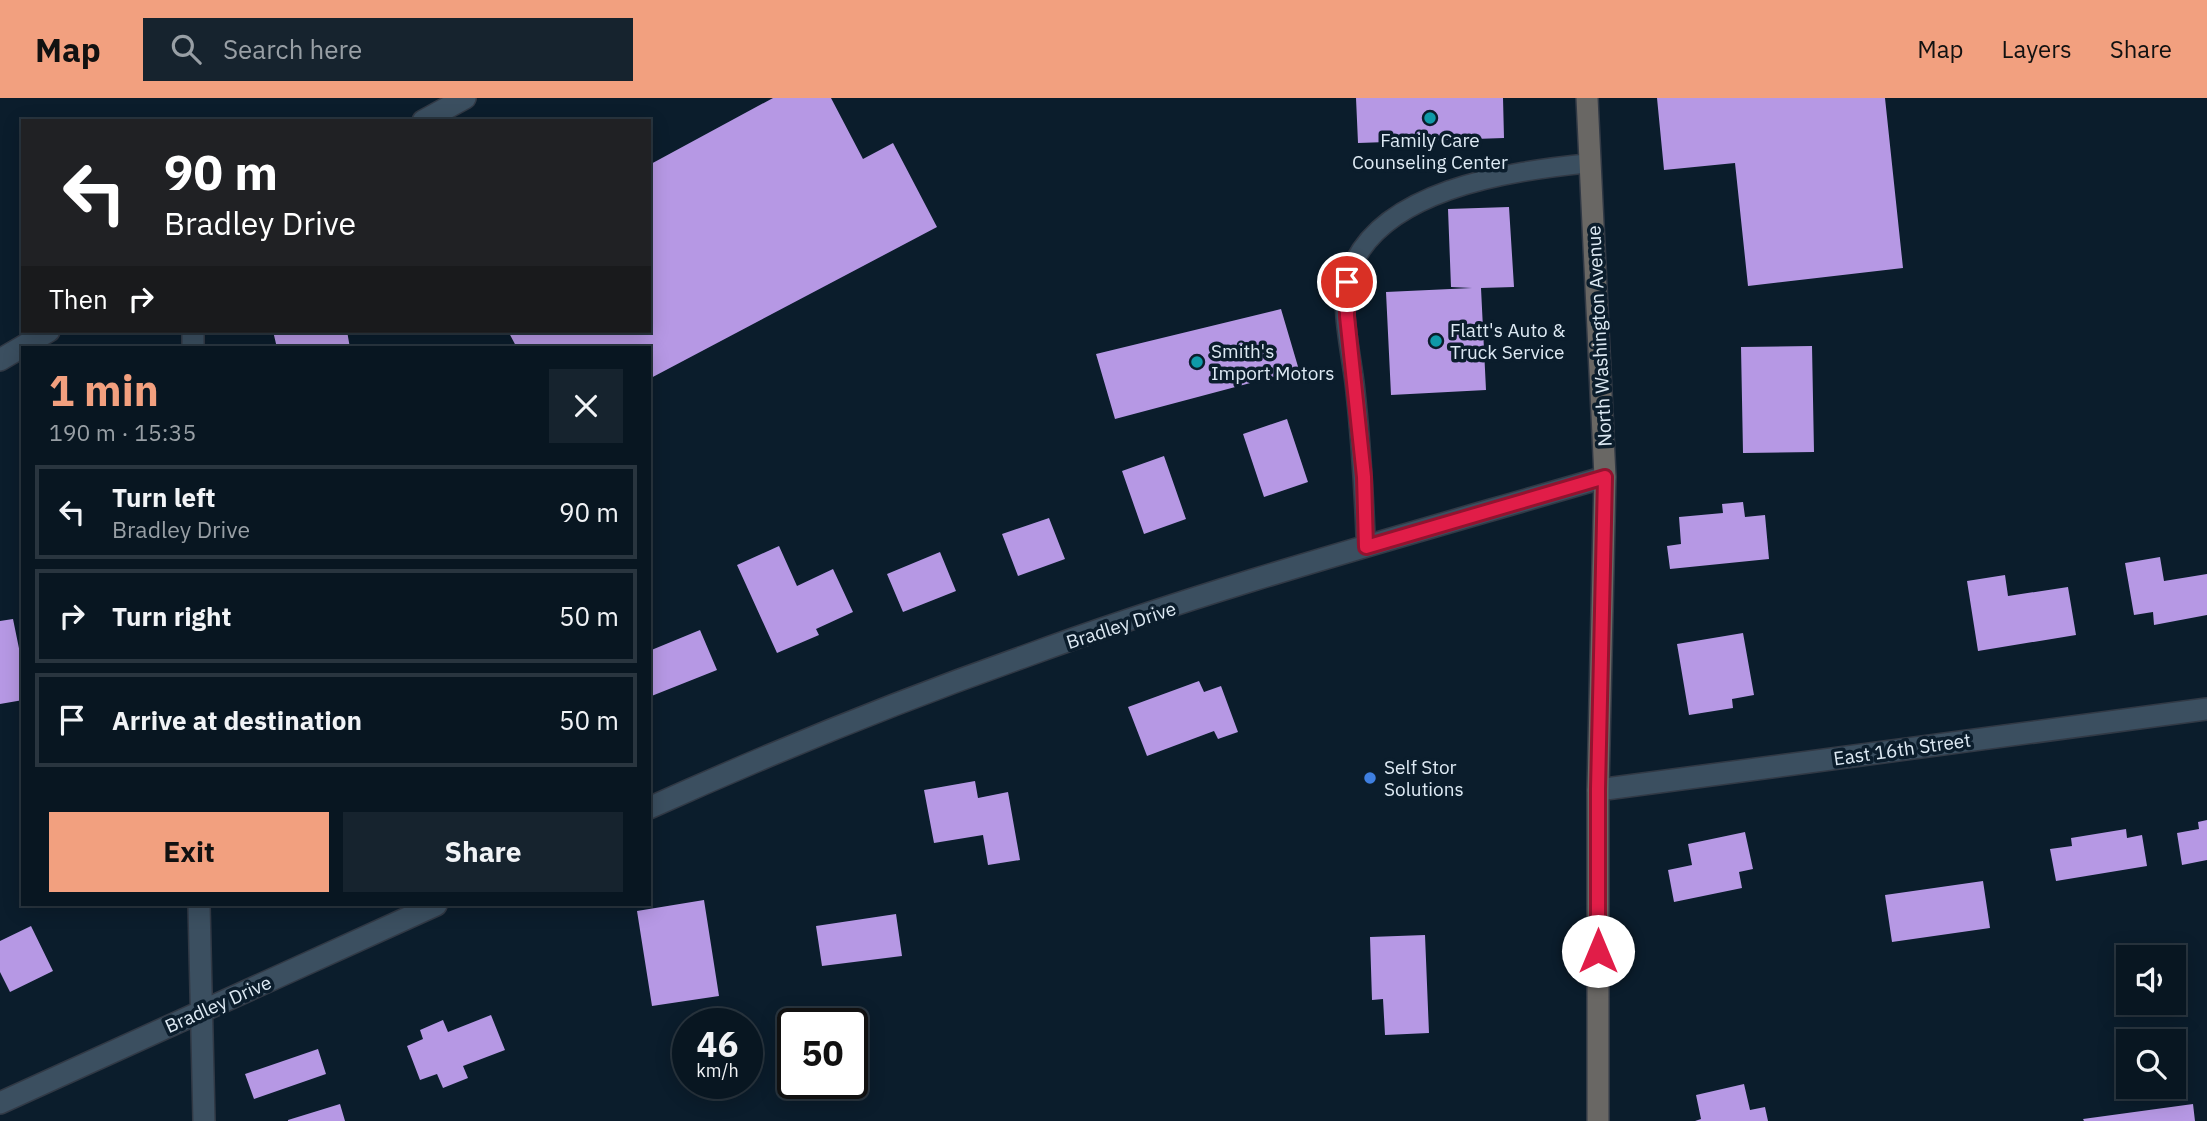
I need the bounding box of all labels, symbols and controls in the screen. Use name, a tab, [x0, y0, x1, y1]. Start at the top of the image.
search box	[143, 18, 633, 81]
text: Map	[35, 28, 101, 71]
icon: search	[167, 30, 205, 68]
text: Search here	[223, 32, 362, 66]
text: Map	[1917, 33, 1964, 65]
text: Layers	[2002, 33, 2072, 65]
text: Share	[2110, 33, 2172, 65]
marker: Family Care Counseling Center	[1422, 110, 1438, 126]
place label: Family Care Counseling Center	[1352, 128, 1508, 174]
text: 90 m	[164, 140, 278, 203]
icon: left	[49, 147, 140, 238]
text: Bradley Drive	[164, 202, 356, 244]
street label: North Washington Avenue	[1581, 225, 1617, 447]
pin	[1317, 252, 1377, 312]
icon: arrive	[1328, 263, 1366, 301]
icon: right	[122, 280, 160, 318]
text: Then	[49, 282, 108, 316]
place label: Flatt's Auto & Truck Service	[1450, 318, 1565, 364]
marker: Flatt's Auto & Truck Service	[1428, 333, 1444, 349]
place label: Smith's Import Motors	[1211, 339, 1335, 385]
marker: Smith's Import Motors	[1189, 354, 1205, 370]
text: 1 min	[49, 363, 159, 418]
button: close	[549, 369, 623, 443]
text: 190 m · 15:35	[49, 417, 196, 447]
text: Turn left	[112, 480, 215, 514]
icon: left	[53, 493, 91, 531]
text: 90 m	[559, 495, 619, 529]
text: Bradley Drive	[112, 514, 250, 544]
street label: Bradley Drive	[1063, 596, 1179, 654]
icon: right	[53, 597, 91, 635]
text: Turn right	[112, 599, 231, 633]
text: 50 m	[559, 599, 619, 633]
icon: arrive	[53, 701, 91, 739]
text: Arrive at destination	[112, 703, 362, 737]
text: 50 m	[559, 703, 619, 737]
street label: East 16th Street	[1832, 727, 1972, 771]
place label: Self Stor Solutions	[1384, 755, 1464, 801]
marker: Self Stor Solutions	[1362, 770, 1378, 786]
button: Exit	[49, 812, 329, 892]
button: Share	[343, 812, 623, 892]
position arrow	[1561, 914, 1635, 988]
map controls	[2116, 945, 2186, 1099]
button: sound	[2116, 945, 2186, 1015]
street label: Bradley Drive	[161, 970, 275, 1038]
speed limit sign: 50	[777, 1008, 868, 1099]
text: 46	[696, 1021, 739, 1067]
button: search	[2116, 1029, 2186, 1099]
text: km/h	[696, 1059, 739, 1082]

